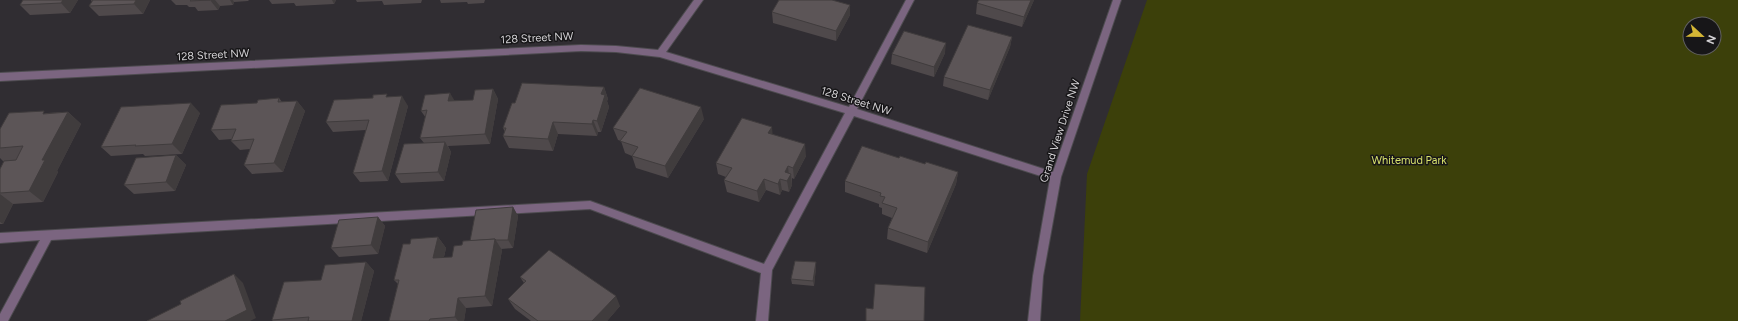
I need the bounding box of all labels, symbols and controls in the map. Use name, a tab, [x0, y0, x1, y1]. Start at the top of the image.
north arrow	[1682, 16, 1722, 56]
street label: 128 Street NW	[500, 30, 574, 46]
text: N	[1703, 33, 1718, 46]
street label: 128 Street NW	[176, 47, 250, 63]
street label: Grand View Drive NW	[1037, 77, 1083, 184]
street label: 128 Street NW	[819, 84, 893, 118]
park label: Whitemud Park	[1372, 154, 1447, 167]

